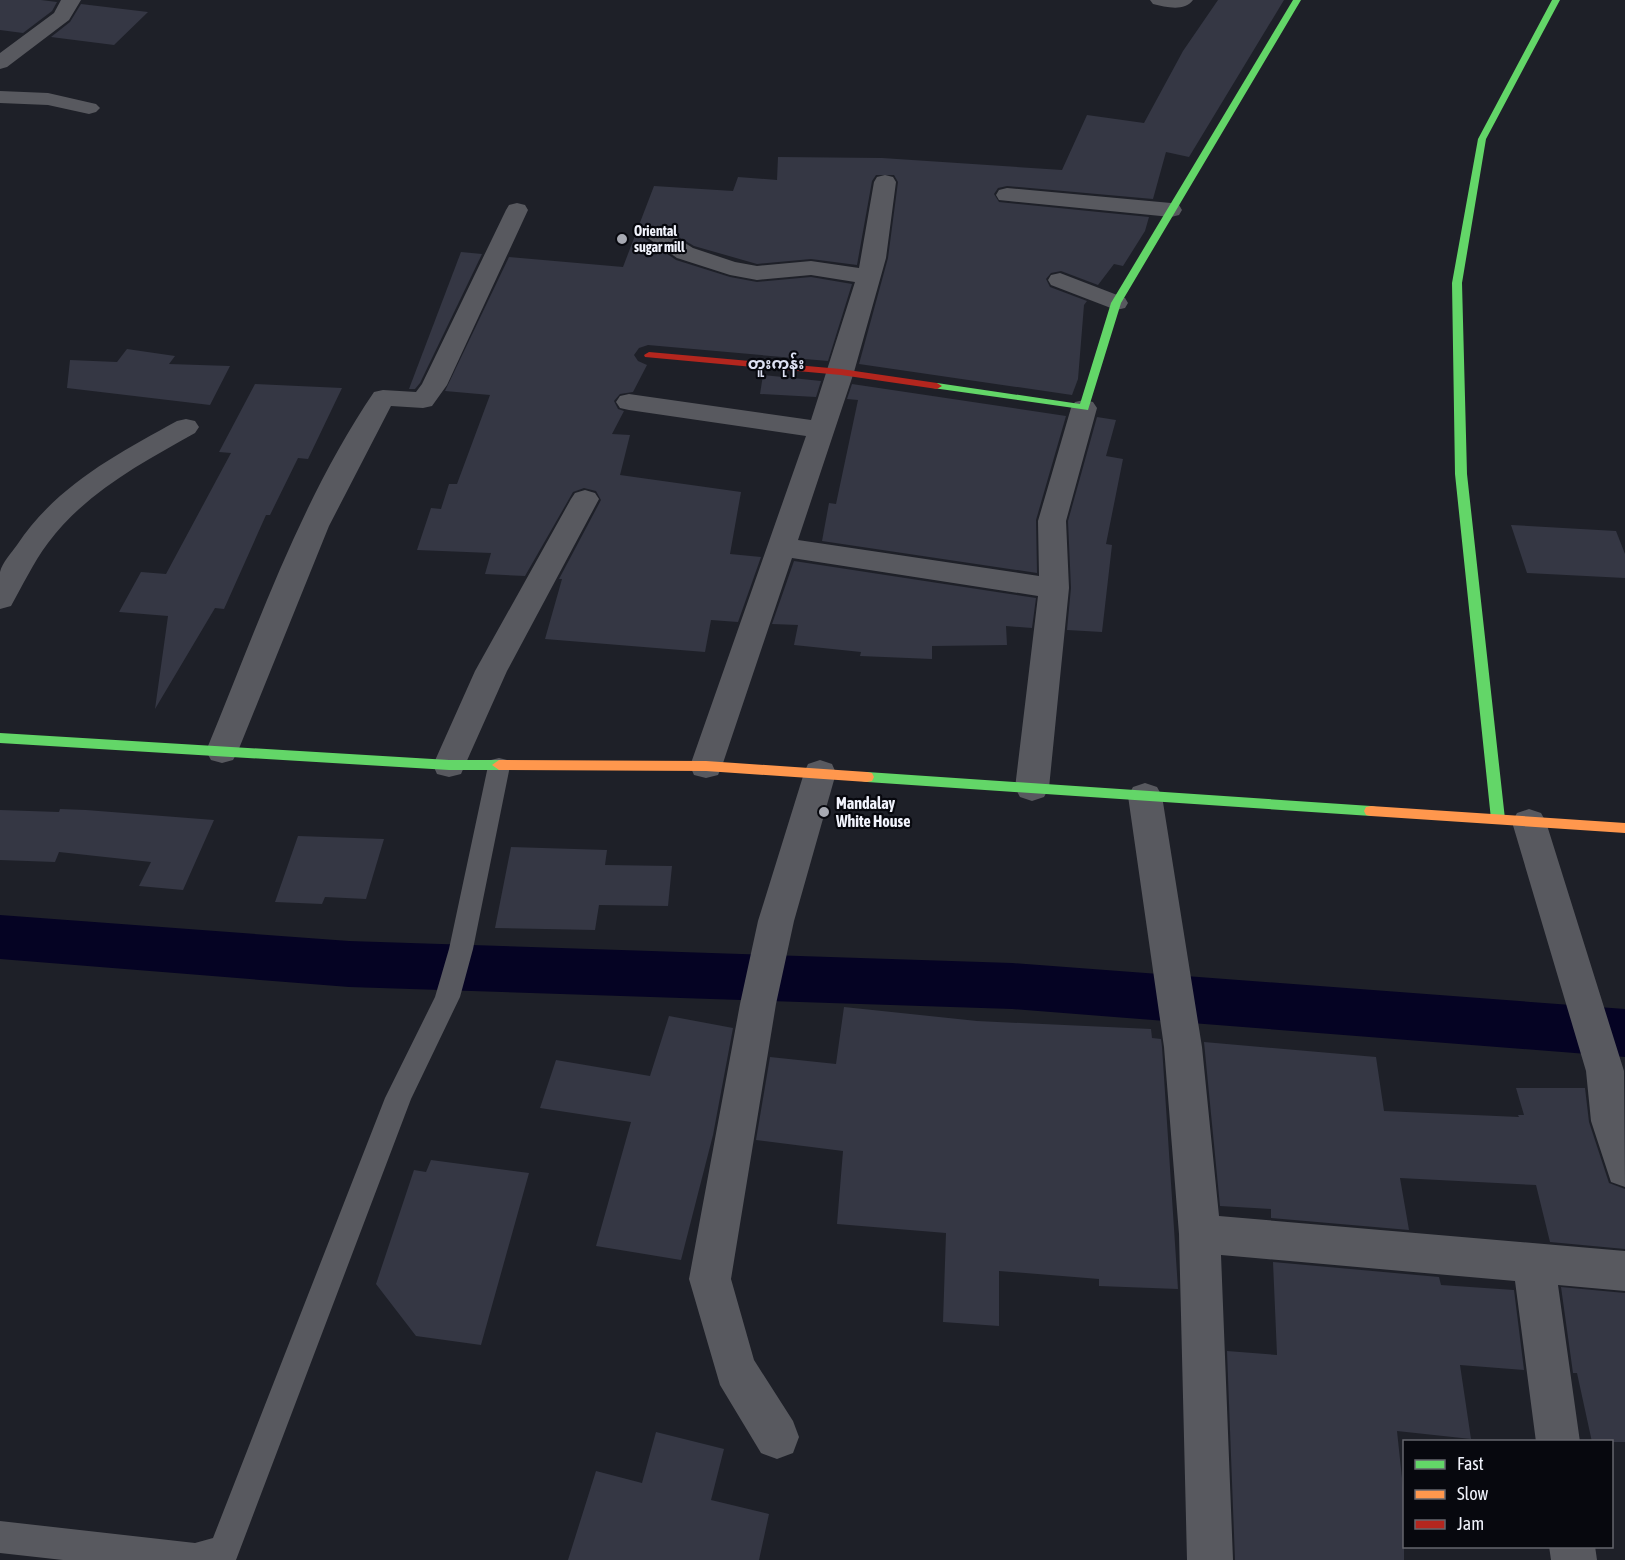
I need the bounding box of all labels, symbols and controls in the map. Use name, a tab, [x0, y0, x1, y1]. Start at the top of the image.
place label: Oriental sugar mill	[634, 223, 685, 255]
marker: Oriental sugar mill	[615, 232, 629, 246]
district label: တူးကုန်း	[748, 352, 804, 377]
place label: Mandalay White House	[835, 794, 910, 830]
marker: Mandalay White House	[817, 805, 831, 819]
legend	[1403, 1440, 1613, 1548]
text: Fast	[1457, 1453, 1484, 1474]
text: Slow	[1457, 1483, 1488, 1504]
text: Jam	[1457, 1513, 1484, 1534]

